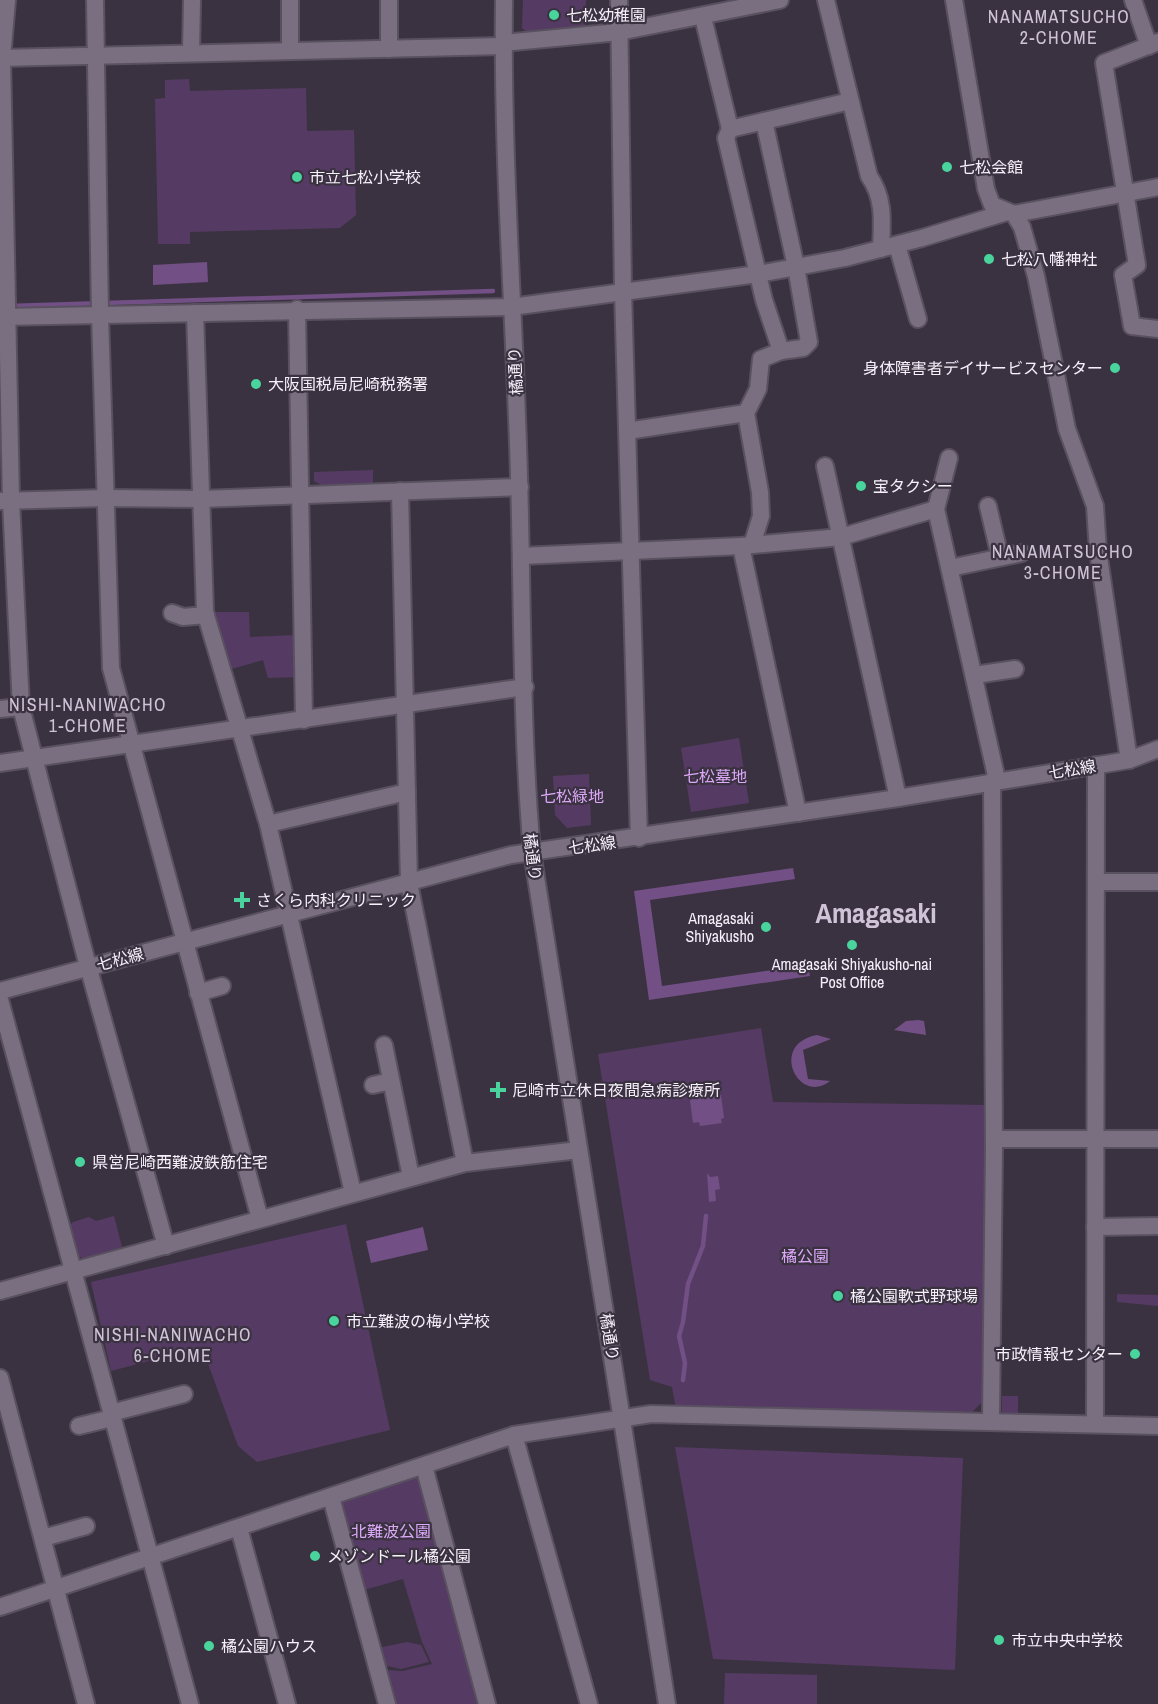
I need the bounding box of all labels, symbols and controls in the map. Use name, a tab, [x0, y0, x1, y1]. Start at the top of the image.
place label: 七松幼稚園	[566, 4, 646, 26]
district label: NANAMATSUCHO 2-CHOME	[988, 4, 1130, 50]
marker: 七松幼稚園	[547, 8, 561, 22]
place label: 七松会館	[959, 156, 1023, 178]
marker: 七松会館	[940, 160, 954, 174]
place label: 市立七松小学校	[309, 166, 421, 188]
marker: 市立七松小学校	[290, 170, 304, 184]
place label: 七松八幡神社	[1001, 248, 1097, 270]
marker: 七松八幡神社	[982, 252, 996, 266]
street label: 橘通り	[503, 346, 527, 396]
place label: 身体障害者デイサービスセンター	[863, 357, 1103, 379]
marker: 身体障害者デイサービスセンター	[1108, 361, 1122, 375]
place label: 大阪国税局尼崎税務署	[268, 373, 428, 395]
marker: 大阪国税局尼崎税務署	[249, 377, 263, 391]
place label: 宝タクシー	[873, 475, 953, 497]
marker: 宝タクシー	[854, 479, 868, 493]
district label: NANAMATSUCHO 3-CHOME	[992, 539, 1134, 585]
district label: NISHI-NANIWACHO 1-CHOME	[9, 692, 167, 738]
street label: 七松線	[1047, 754, 1097, 784]
park label: 七松墓地	[683, 765, 747, 787]
park label: 七松緑地	[540, 785, 604, 807]
street label: 七松線	[567, 831, 617, 859]
street label: 橘通り	[519, 832, 547, 882]
place label: さくら内科クリニック	[256, 889, 416, 911]
marker: さくら内科クリニック	[233, 891, 251, 909]
district label: Amagasaki	[815, 894, 937, 932]
place label: Amagasaki Shiyakusho	[685, 907, 754, 947]
marker: Amagasaki Shiyakusho	[759, 920, 773, 934]
marker: Amagasaki Shiyakusho-nai Post Office	[845, 938, 859, 952]
street label: 七松線	[94, 942, 146, 976]
place label: Amagasaki Shiyakusho-nai Post Office	[771, 953, 932, 993]
place label: 尼崎市立休日夜間急病診療所	[512, 1079, 720, 1101]
marker: 尼崎市立休日夜間急病診療所	[489, 1081, 507, 1099]
place label: 県営尼崎西難波鉄筋住宅	[92, 1151, 268, 1173]
marker: 県営尼崎西難波鉄筋住宅	[73, 1155, 87, 1169]
park label: 橘公園	[781, 1245, 829, 1267]
place label: 橘公園軟式野球場	[850, 1285, 978, 1307]
marker: 橘公園軟式野球場	[831, 1289, 845, 1303]
place label: 市立難波の梅小学校	[346, 1310, 490, 1332]
street label: 橘通り	[595, 1312, 625, 1362]
marker: 市立難波の梅小学校	[327, 1314, 341, 1328]
district label: NISHI-NANIWACHO 6-CHOME	[94, 1322, 252, 1368]
place label: 市政情報センター	[995, 1343, 1123, 1365]
marker: 市政情報センター	[1128, 1347, 1142, 1361]
park label: 北難波公園	[351, 1520, 431, 1542]
place label: メゾンドール橘公園	[327, 1545, 471, 1567]
marker: メゾンドール橘公園	[308, 1549, 322, 1563]
place label: 市立中央中学校	[1011, 1629, 1123, 1651]
marker: 市立中央中学校	[992, 1633, 1006, 1647]
place label: 橘公園ハウス	[221, 1635, 317, 1657]
marker: 橘公園ハウス	[202, 1639, 216, 1653]

